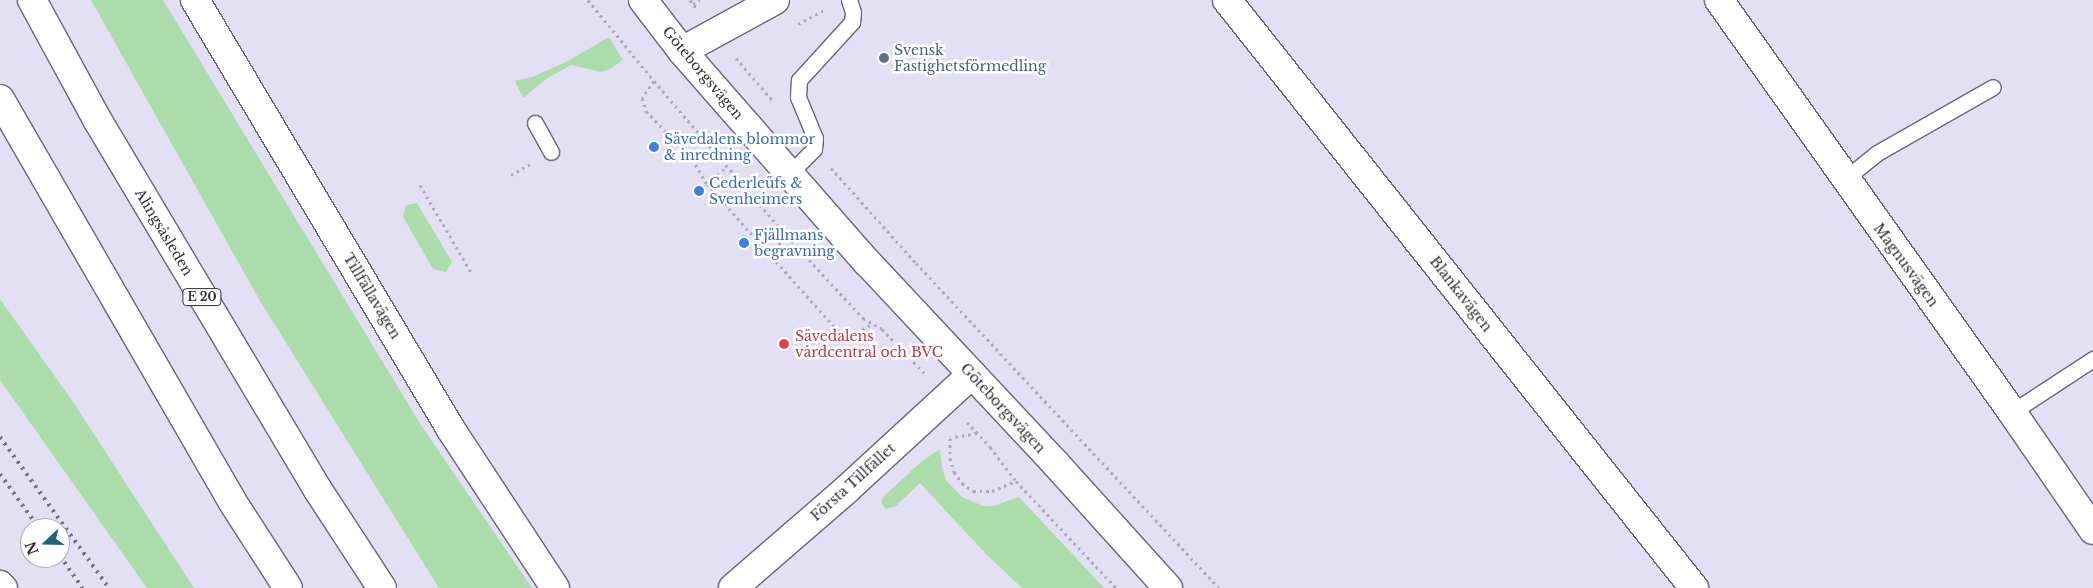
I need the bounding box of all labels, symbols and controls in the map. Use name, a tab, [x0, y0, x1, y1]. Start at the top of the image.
street label: Göteborgsvägen	[659, 23, 747, 123]
place label: Svensk Fastighetsförmedling	[894, 42, 1046, 74]
marker: Svensk Fastighetsförmedling	[878, 52, 890, 64]
place label: Sävedalens blommor & inredning	[664, 131, 815, 164]
marker: Sävedalens blommor & inredning	[648, 141, 660, 153]
place label: Cederleüfs & Svenheimers	[709, 175, 803, 208]
marker: Cederleüfs & Svenheimers	[693, 185, 705, 197]
street label: Alingsåsleden	[131, 186, 197, 278]
street label: Magnusvägen	[1870, 220, 1942, 310]
place label: Fjällmans begravning	[754, 227, 835, 260]
marker: Fjällmans begravning	[738, 237, 750, 249]
street label: Tillfällavägen	[340, 250, 404, 342]
street label: Blankavägen	[1426, 253, 1496, 335]
road number: E 20	[182, 288, 222, 306]
place label: Sävedalens vårdcentral och BVC	[795, 328, 943, 361]
marker: Sävedalens vårdcentral och BVC	[777, 337, 791, 351]
street label: Göteborgsvägen	[957, 360, 1049, 456]
street label: Första Tillfället	[807, 439, 899, 525]
north arrow	[20, 518, 70, 568]
text: N	[21, 539, 43, 557]

